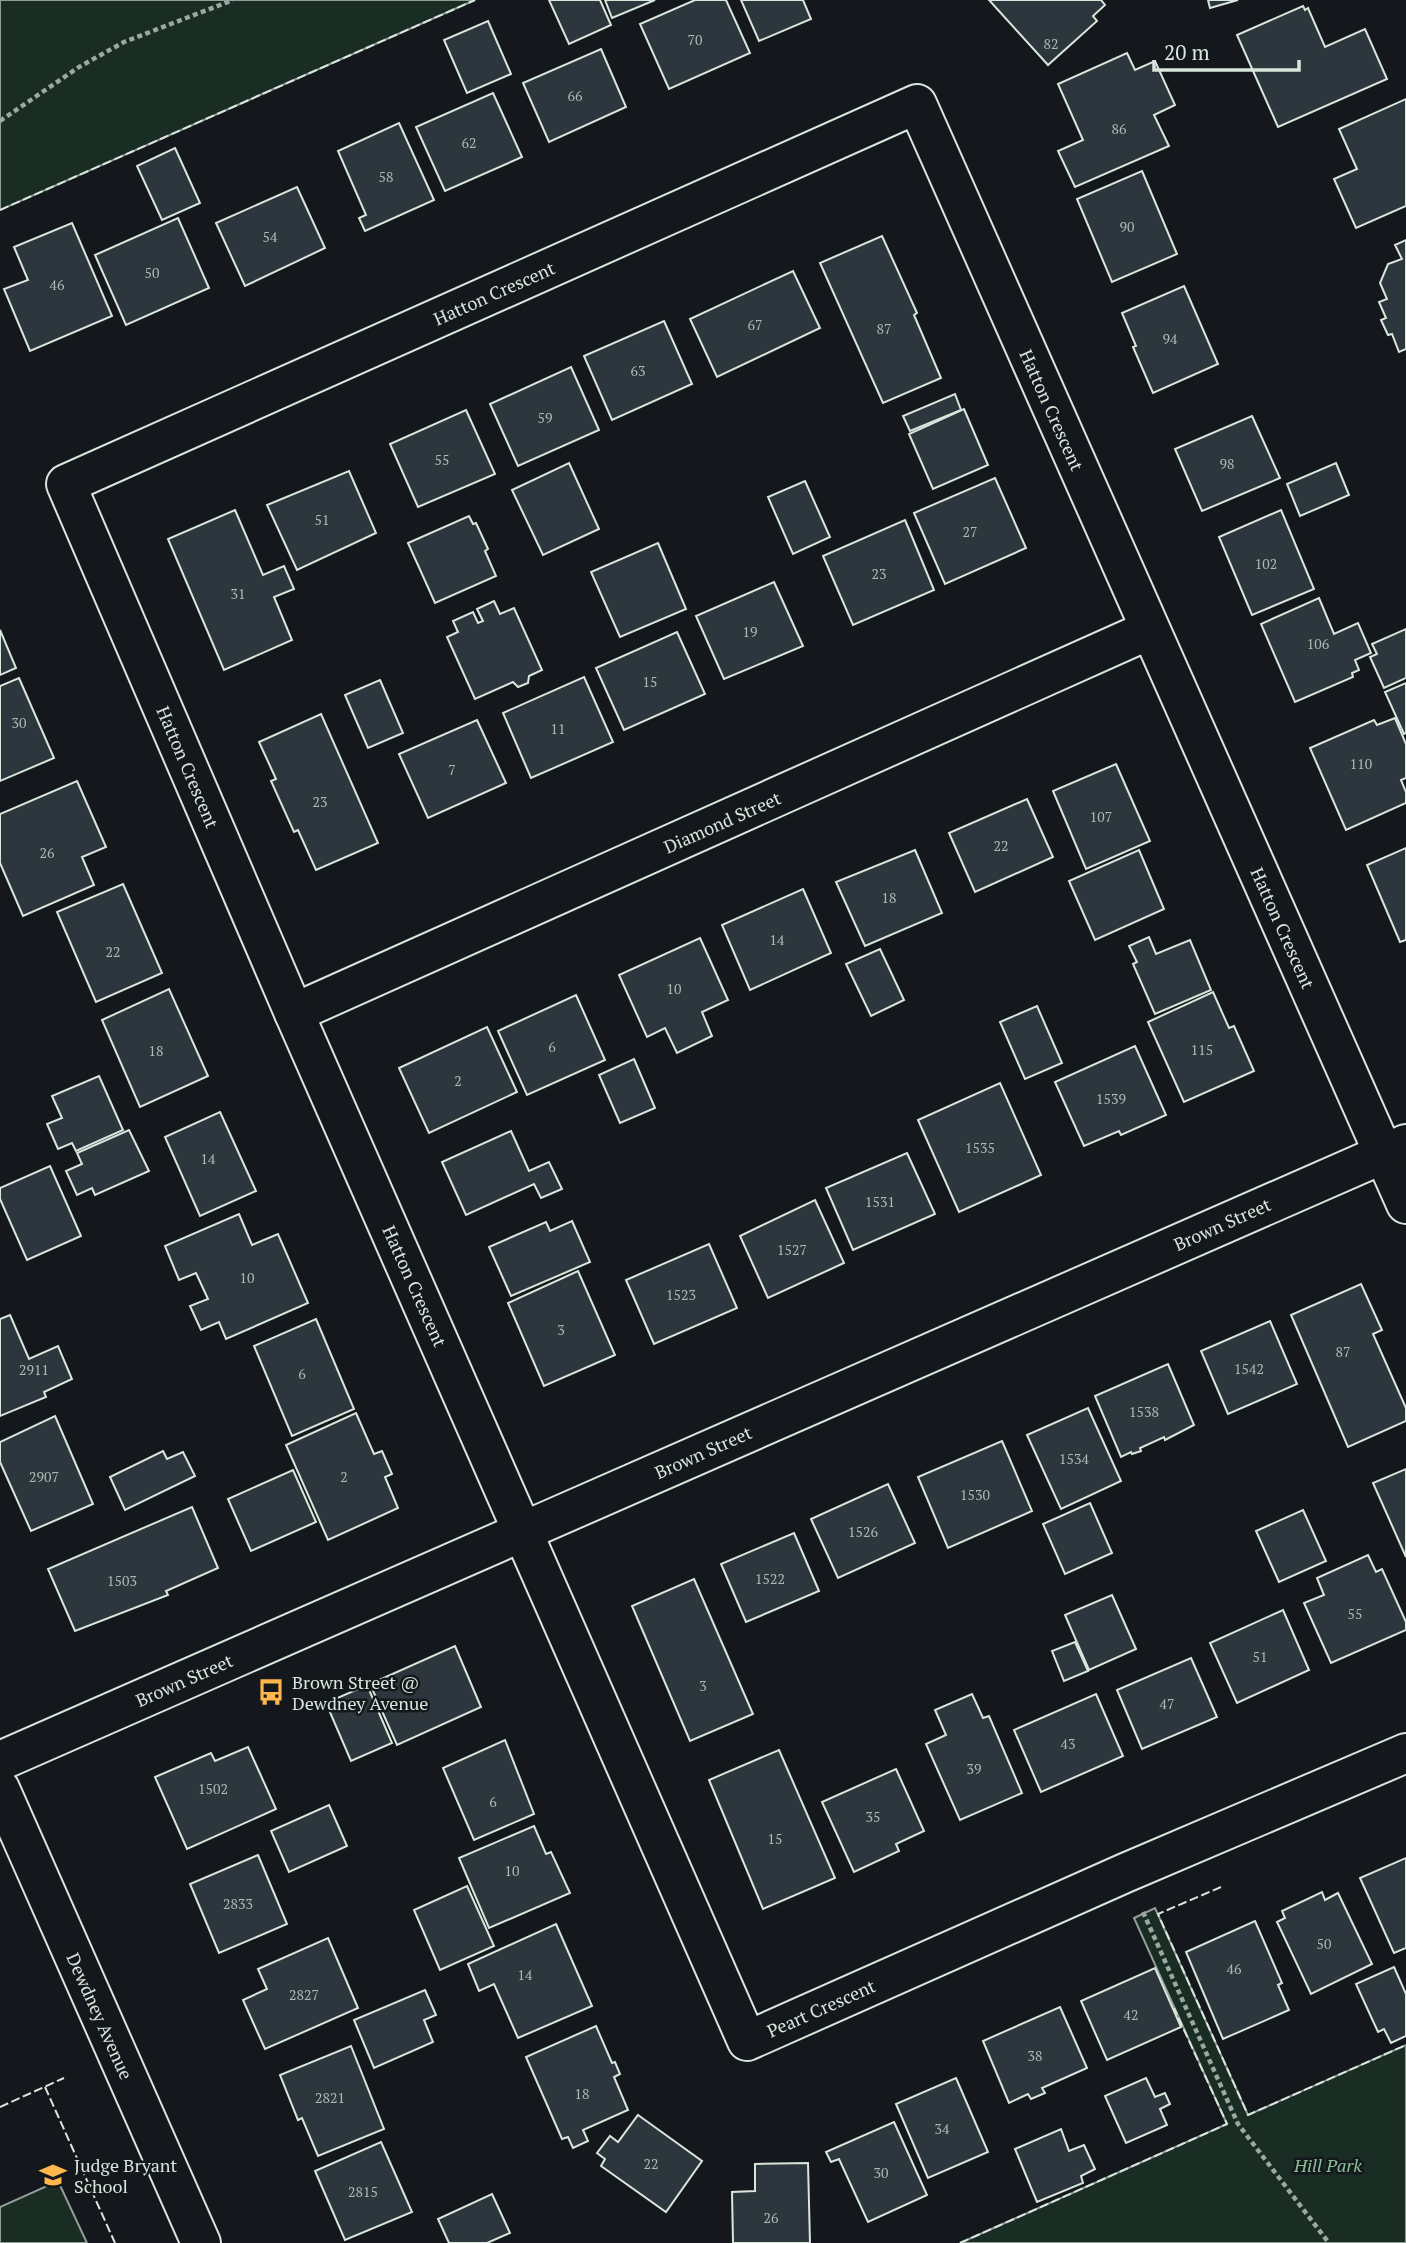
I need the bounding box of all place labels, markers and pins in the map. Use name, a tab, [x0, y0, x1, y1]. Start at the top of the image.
place label: Brown Street @ Dewdney Avenue	[292, 1670, 428, 1715]
bus stop icon: Brown Street @ Dewdney Avenue	[256, 1677, 286, 1707]
place label: Judge Bryant School	[74, 2153, 178, 2198]
school or university icon: Judge Bryant School	[38, 2160, 68, 2190]

